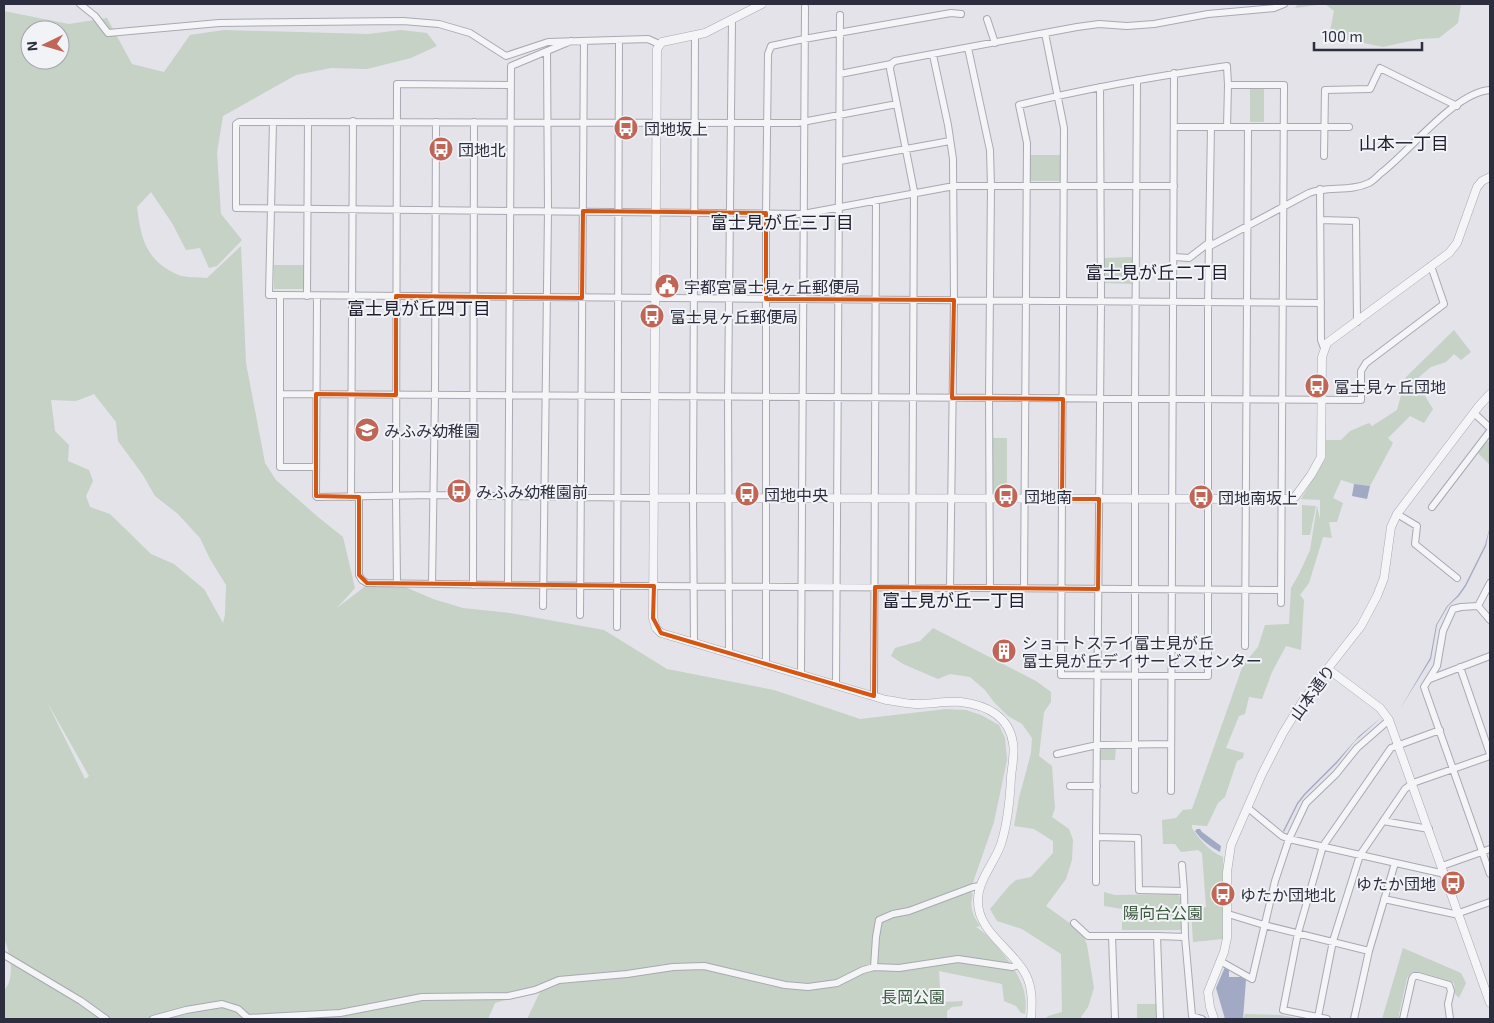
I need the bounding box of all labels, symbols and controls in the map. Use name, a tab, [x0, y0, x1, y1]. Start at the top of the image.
north arrow	[20, 20, 70, 70]
scale bar	[1314, 20, 1422, 52]
text: 100 m	[1322, 27, 1363, 45]
text: N	[23, 40, 40, 52]
bus stop icon: 団地坂上	[613, 115, 639, 141]
place label: 団地坂上	[644, 119, 708, 138]
district label: 山本一丁目	[1359, 132, 1449, 154]
bus stop icon: 団地北	[428, 136, 454, 162]
place label: 団地北	[458, 140, 506, 159]
district label: 富士見が丘三丁目	[710, 211, 854, 233]
district label: 富士見が丘二丁目	[1085, 261, 1229, 283]
public building icon: 宇都宮富士見ヶ丘郵便局	[654, 273, 680, 299]
place label: 宇都宮富士見ヶ丘郵便局	[684, 277, 860, 296]
district label: 富士見が丘四丁目	[347, 297, 491, 319]
bus stop icon: 富士見ヶ丘郵便局	[639, 303, 665, 329]
place label: 富士見ヶ丘郵便局	[670, 307, 798, 326]
bus stop icon: 富士見ヶ丘団地	[1304, 373, 1330, 399]
place label: 富士見ヶ丘団地	[1334, 377, 1446, 396]
school or university icon: みふみ幼稚園	[354, 417, 380, 443]
place label: みふみ幼稚園	[384, 421, 480, 440]
bus stop icon: みふみ幼稚園前	[446, 478, 472, 504]
bus stop icon: 団地中央	[734, 481, 760, 507]
place label: みふみ幼稚園前	[476, 482, 588, 501]
bus stop icon: 団地南	[993, 483, 1019, 509]
bus stop icon: 団地南坂上	[1188, 484, 1214, 510]
place label: 団地中央	[764, 485, 828, 504]
place label: 団地南	[1024, 487, 1072, 506]
place label: 団地南坂上	[1218, 488, 1298, 507]
district label: 富士見が丘一丁目	[882, 589, 1026, 611]
place label: ショートステイ富士見が丘 富士見が丘デイサービスセンター	[1022, 633, 1262, 670]
building icon: ショートステイ富士見が丘 富士見が丘デイサービスセンター	[991, 638, 1017, 664]
street label: 山本通り	[1286, 661, 1338, 723]
bus stop icon: ゆたか団地	[1440, 870, 1466, 896]
place label: ゆたか団地	[1356, 874, 1436, 893]
bus stop icon: ゆたか団地北	[1210, 881, 1236, 907]
place label: ゆたか団地北	[1240, 885, 1336, 904]
park label: 陽向台公園	[1123, 903, 1203, 922]
park label: 長岡公園	[881, 987, 945, 1006]

